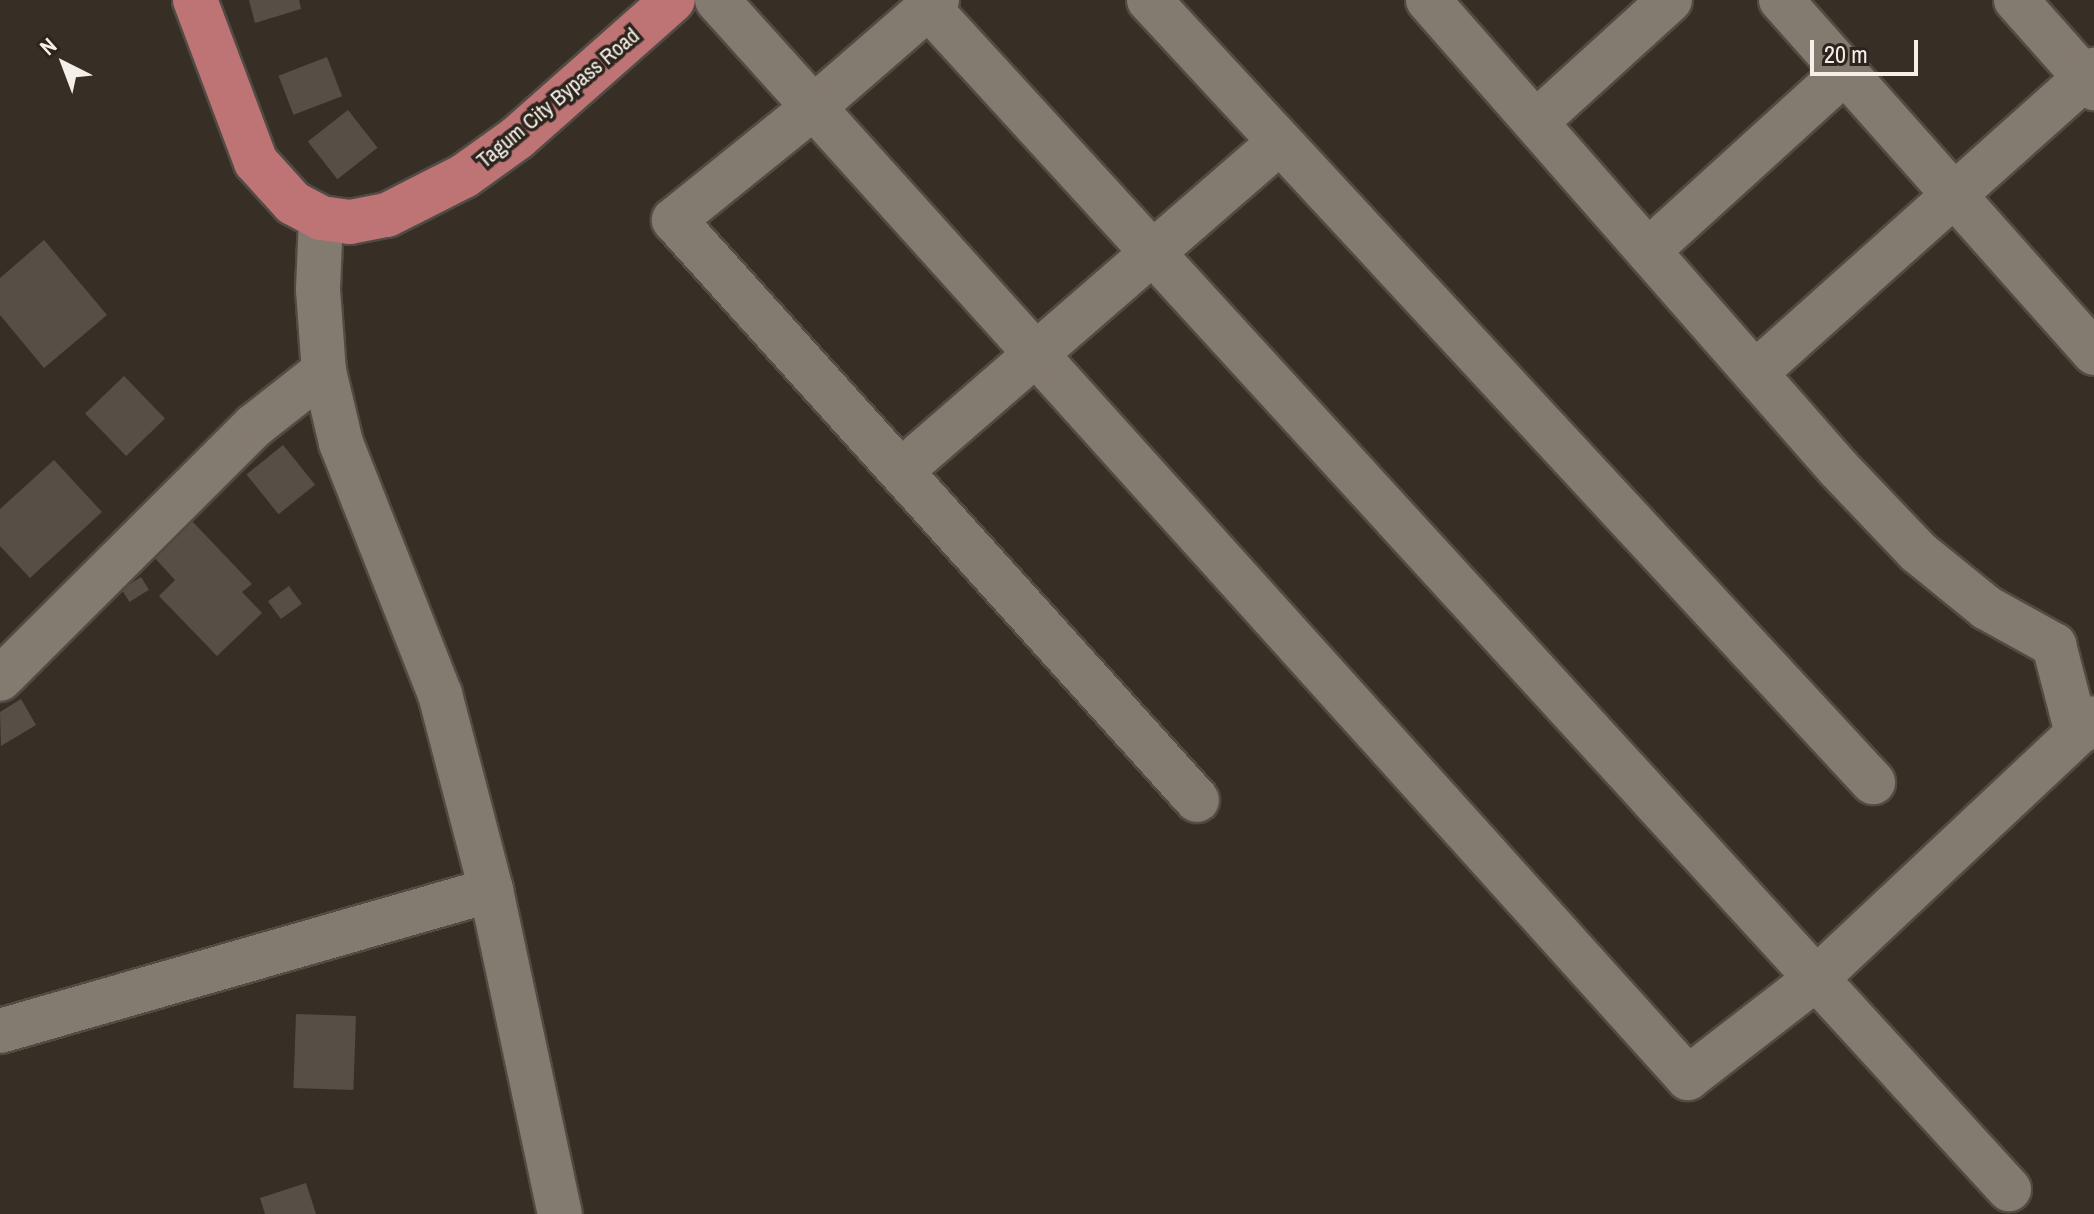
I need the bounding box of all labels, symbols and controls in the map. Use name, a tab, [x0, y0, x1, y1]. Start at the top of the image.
street label: Tagum City Bypass Road	[471, 22, 645, 174]
north arrow	[24, 24, 104, 104]
scale bar	[1814, 24, 1922, 74]
text: N	[33, 31, 63, 62]
text: 20 m	[1824, 38, 1868, 70]

